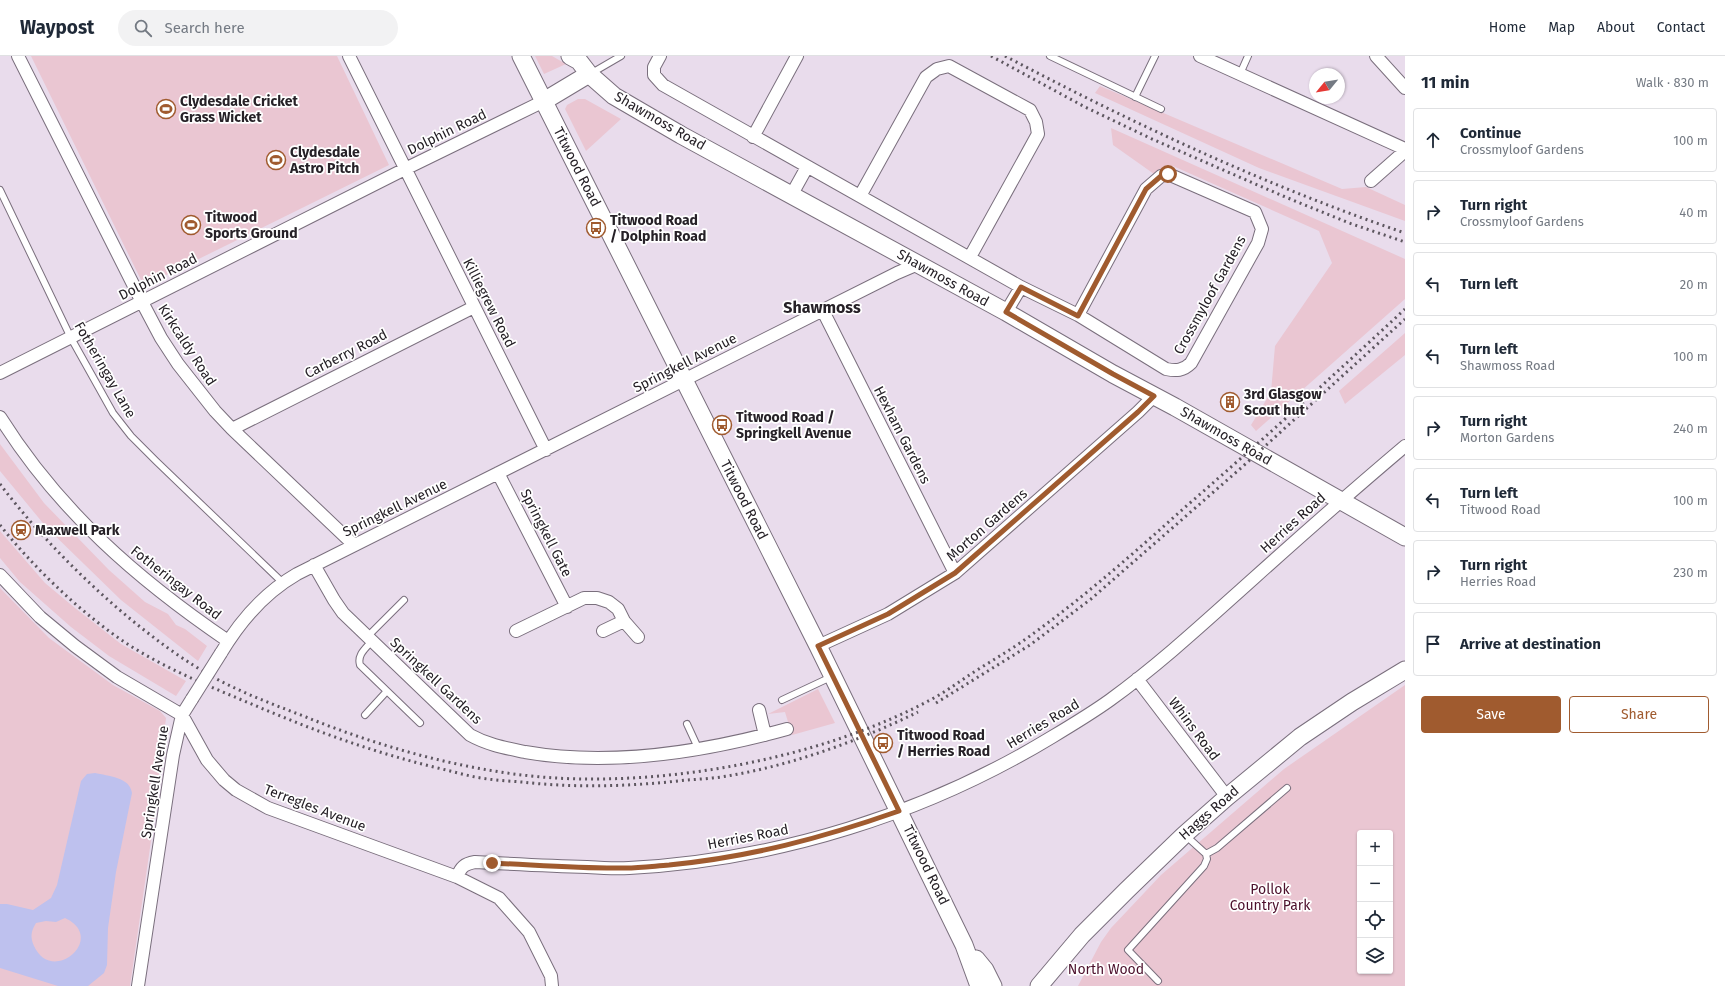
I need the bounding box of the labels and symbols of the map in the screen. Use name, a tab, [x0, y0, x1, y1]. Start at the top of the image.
north arrow	[1309, 68, 1345, 104]
street label: Shawmoss Road	[611, 88, 709, 154]
place label: Clydesdale Cricket Grass Wicket	[180, 93, 298, 126]
sports icon: Clydesdale Cricket Grass Wicket	[155, 98, 177, 120]
street label: Dolphin Road	[405, 106, 489, 158]
street label: Titwood Road	[550, 124, 604, 210]
place label: Clydesdale Astro Pitch	[289, 144, 360, 177]
sports icon: Clydesdale Astro Pitch	[265, 149, 287, 171]
route start	[1159, 165, 1177, 183]
place label: Titwood Sports Ground	[205, 209, 298, 242]
place label: Titwood Road / Dolphin Road	[610, 212, 706, 245]
sports icon: Titwood Sports Ground	[180, 214, 202, 236]
bus stop icon: Titwood Road / Dolphin Road	[585, 217, 607, 239]
street label: Crossmyloof Gardens	[1170, 232, 1250, 357]
street label: Shawmoss Road	[894, 246, 992, 310]
street label: Dolphin Road	[116, 250, 200, 304]
street label: Killiegrew Road	[459, 256, 519, 350]
district label: Shawmoss	[783, 298, 861, 317]
street label: Kirkcaldy Road	[154, 301, 220, 389]
street label: Fotheringay Lane	[71, 319, 139, 421]
street label: Carberry Road	[302, 326, 390, 382]
street label: Springkell Avenue	[630, 330, 740, 396]
street label: Hexham Gardens	[870, 383, 934, 487]
place label: 3rd Glasgow Scout hut	[1243, 386, 1322, 419]
building icon: 3rd Glasgow Scout hut	[1219, 391, 1241, 413]
street label: Shawmoss Road	[1177, 403, 1275, 469]
place label: Titwood Road / Springkell Avenue	[736, 409, 852, 442]
bus stop icon: Titwood Road / Springkell Avenue	[711, 414, 733, 436]
street label: Titwood Road	[717, 457, 771, 543]
street label: Springkell Avenue	[340, 475, 450, 541]
street label: Morton Gardens	[943, 485, 1031, 565]
street label: Springkell Gate	[517, 486, 575, 580]
street label: Herries Road	[1257, 489, 1329, 557]
station icon: Maxwell Park	[10, 519, 32, 541]
place label: Maxwell Park	[35, 522, 120, 539]
street label: Fotheringay Road	[127, 542, 225, 624]
street label: Springkell Gardens	[386, 634, 486, 728]
street label: Whins Road	[1165, 694, 1223, 764]
street label: Herries Road	[1003, 696, 1083, 752]
street label: Springkell Avenue	[138, 724, 172, 840]
place label: Titwood Road / Herries Road	[897, 727, 990, 760]
bus stop icon: Titwood Road / Herries Road	[872, 732, 894, 754]
street label: Terregles Avenue	[262, 781, 368, 835]
street label: Haggs Road	[1175, 782, 1243, 844]
street label: Herries Road	[706, 821, 790, 853]
street label: Titwood Road	[899, 822, 953, 908]
route end	[483, 854, 501, 872]
park label: Pollok Country Park	[1230, 881, 1311, 914]
park label: North Wood	[1068, 961, 1144, 978]

